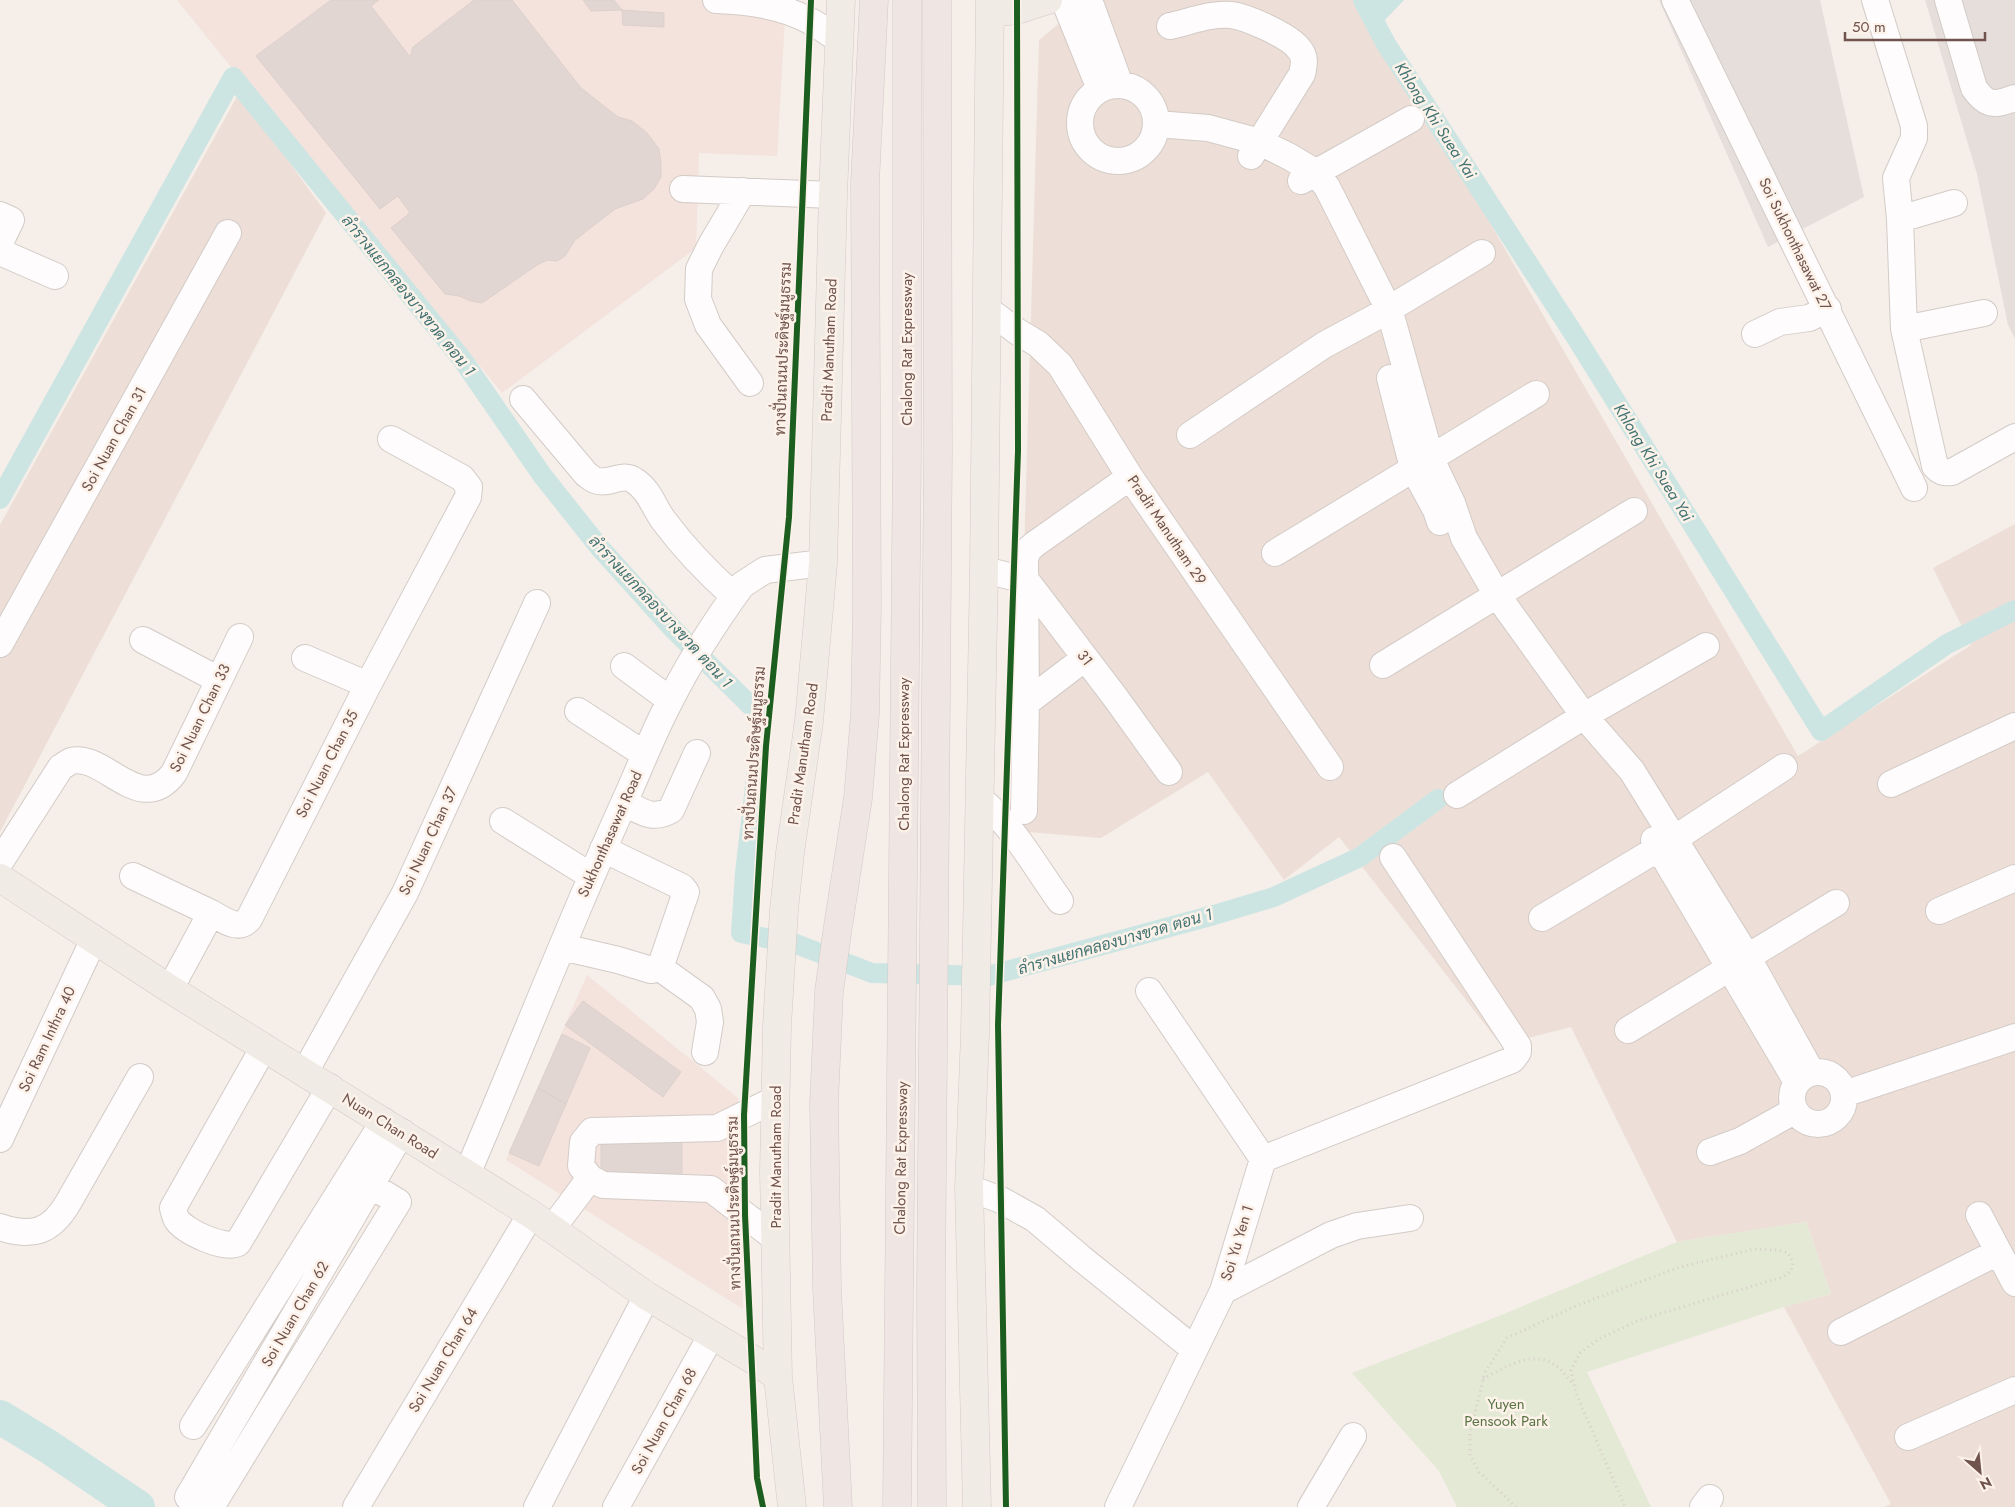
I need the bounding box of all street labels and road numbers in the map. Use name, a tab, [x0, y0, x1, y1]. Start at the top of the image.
street label: Soi Sukhonthasawat 27	[1753, 174, 1837, 314]
street label: ทางปั่นถนนประดิษฐ์มนูธรรม	[765, 262, 797, 436]
street label: Chalong Rat Expressway	[896, 272, 918, 426]
street label: Pradit Manutham Road	[816, 278, 842, 422]
street label: Soi Nuan Chan 31	[76, 383, 152, 495]
street label: Pradit Manutham 29	[1122, 471, 1212, 589]
street label: 31	[1072, 645, 1098, 671]
street label: Soi Nuan Chan 33	[164, 660, 236, 776]
street label: ทางปั่นถนนประดิษฐ์มนูธรรม	[733, 665, 771, 841]
street label: Chalong Rat Expressway	[893, 677, 915, 831]
street label: Pradit Manutham Road	[782, 682, 824, 826]
street label: Soi Nuan Chan 35	[290, 706, 364, 822]
street label: Sukhonthasawat Road	[572, 767, 648, 901]
street label: Soi Nuan Chan 37	[393, 783, 463, 899]
street label: Soi Ram Inthra 40	[13, 983, 81, 1095]
street label: Chalong Rat Expressway	[889, 1081, 913, 1235]
street label: Pradit Manutham Road	[765, 1085, 787, 1229]
street label: Nuan Chan Road	[338, 1088, 442, 1164]
street label: ทางปั่นถนนประดิษฐ์มนูธรรม	[718, 1116, 747, 1290]
street label: Soi Yu Yen 1	[1215, 1202, 1259, 1284]
street label: Soi Nuan Chan 62	[256, 1257, 334, 1371]
street label: Soi Nuan Chan 64	[403, 1303, 483, 1417]
street label: Soi Nuan Chan 68	[626, 1364, 702, 1478]

